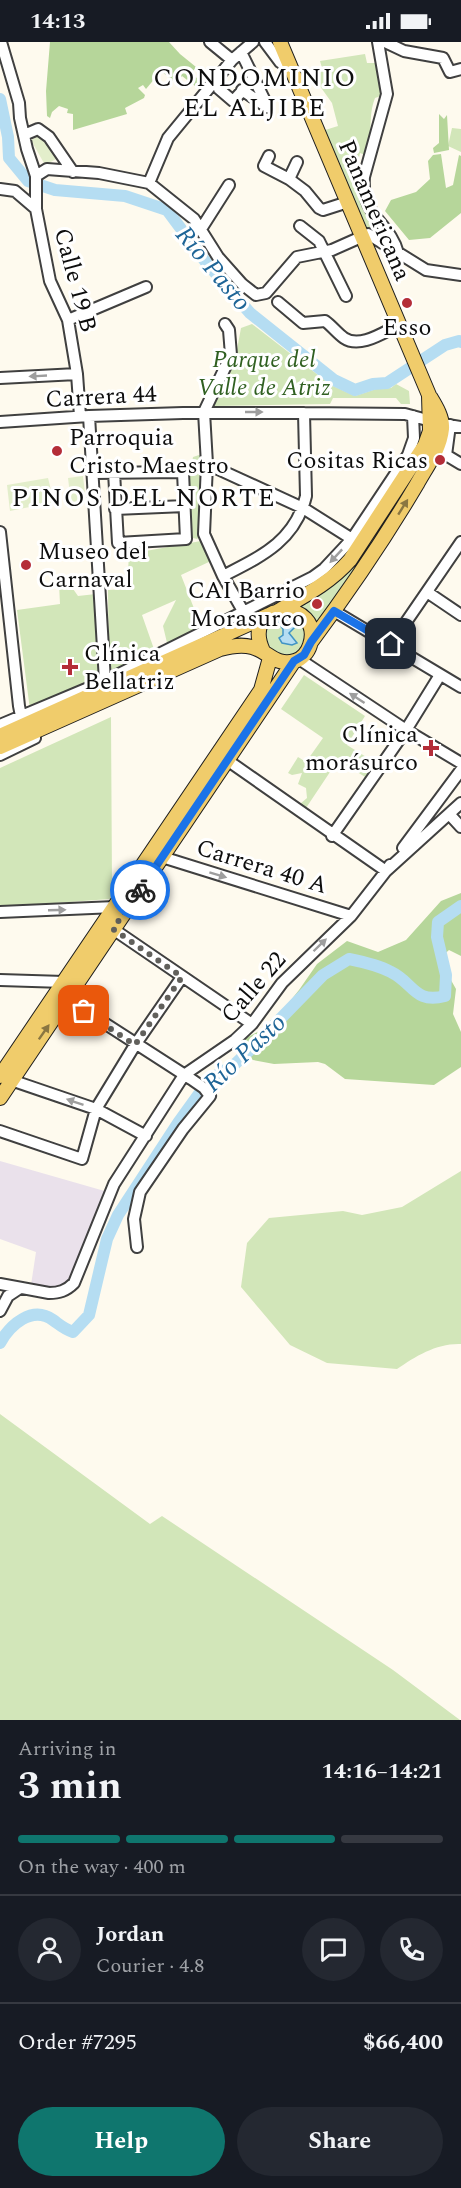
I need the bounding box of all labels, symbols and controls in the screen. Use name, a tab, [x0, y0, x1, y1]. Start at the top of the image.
text: 14:13	[30, 5, 85, 38]
district label: CONDOMINIO EL ALJIBE	[153, 58, 357, 128]
street label: Panamericana	[328, 134, 420, 287]
water label: Río Pasto	[165, 217, 261, 320]
street label: Calle 19 B	[44, 224, 106, 336]
marker: Esso	[400, 296, 414, 310]
place label: Esso	[382, 310, 432, 346]
park label: Parque del Valle de Atriz	[197, 342, 331, 406]
one-way arrow	[29, 372, 48, 381]
street label: Carrera 44	[45, 376, 158, 418]
one-way arrow	[244, 407, 263, 417]
place label: Parroquia Cristo Maestro	[69, 420, 229, 484]
place label: Cositas Ricas	[286, 443, 428, 479]
marker: Parroquia Cristo Maestro	[50, 444, 64, 458]
marker: Cositas Ricas	[433, 453, 447, 467]
district label: PINOS DEL NORTE	[12, 478, 276, 518]
one-way arrow	[398, 499, 409, 515]
place label: Museo del Carnaval	[38, 534, 148, 598]
one-way arrow	[330, 548, 344, 562]
marker: Museo del Carnaval	[19, 558, 33, 572]
place label: CAI Barrio Morasurco	[188, 573, 305, 637]
marker: CAI Barrio Morasurco	[310, 597, 324, 611]
pin	[365, 618, 416, 669]
icon: home	[374, 627, 407, 660]
place label: Clínica Bellatriz	[84, 636, 175, 700]
marker: Clínica Bellatriz	[61, 658, 79, 676]
one-way arrow	[350, 692, 366, 704]
place label: Clínica morásurco	[305, 717, 418, 781]
marker: Clínica morásurco	[422, 739, 440, 757]
street label: Carrera 40 A	[192, 830, 332, 904]
courier	[110, 860, 170, 920]
one-way arrow	[209, 870, 227, 880]
icon: bike	[124, 874, 157, 907]
one-way arrow	[48, 905, 67, 914]
one-way arrow	[313, 939, 327, 953]
street label: Calle 22	[212, 944, 295, 1031]
pin	[58, 985, 109, 1036]
icon: bag	[67, 994, 100, 1027]
water label: Río Pasto	[194, 1003, 296, 1102]
one-way arrow	[38, 1024, 50, 1040]
one-way arrow	[66, 1096, 84, 1106]
text: Arriving in	[18, 1734, 116, 1764]
text: 14:16–14:21	[321, 1755, 443, 1788]
text: 3 min	[18, 1757, 122, 1816]
text: On the way · 400 m	[18, 1852, 186, 1882]
button: person	[18, 1918, 81, 1981]
text: Jordan	[96, 1918, 164, 1951]
button: chat	[302, 1918, 365, 1981]
button: phone	[380, 1918, 443, 1981]
text: Courier · 4.8	[96, 1951, 204, 1981]
text: Order #7295	[18, 2026, 137, 2059]
text: $66,400	[363, 2026, 443, 2059]
button: Help	[18, 2107, 225, 2176]
button: Share	[237, 2107, 443, 2176]

